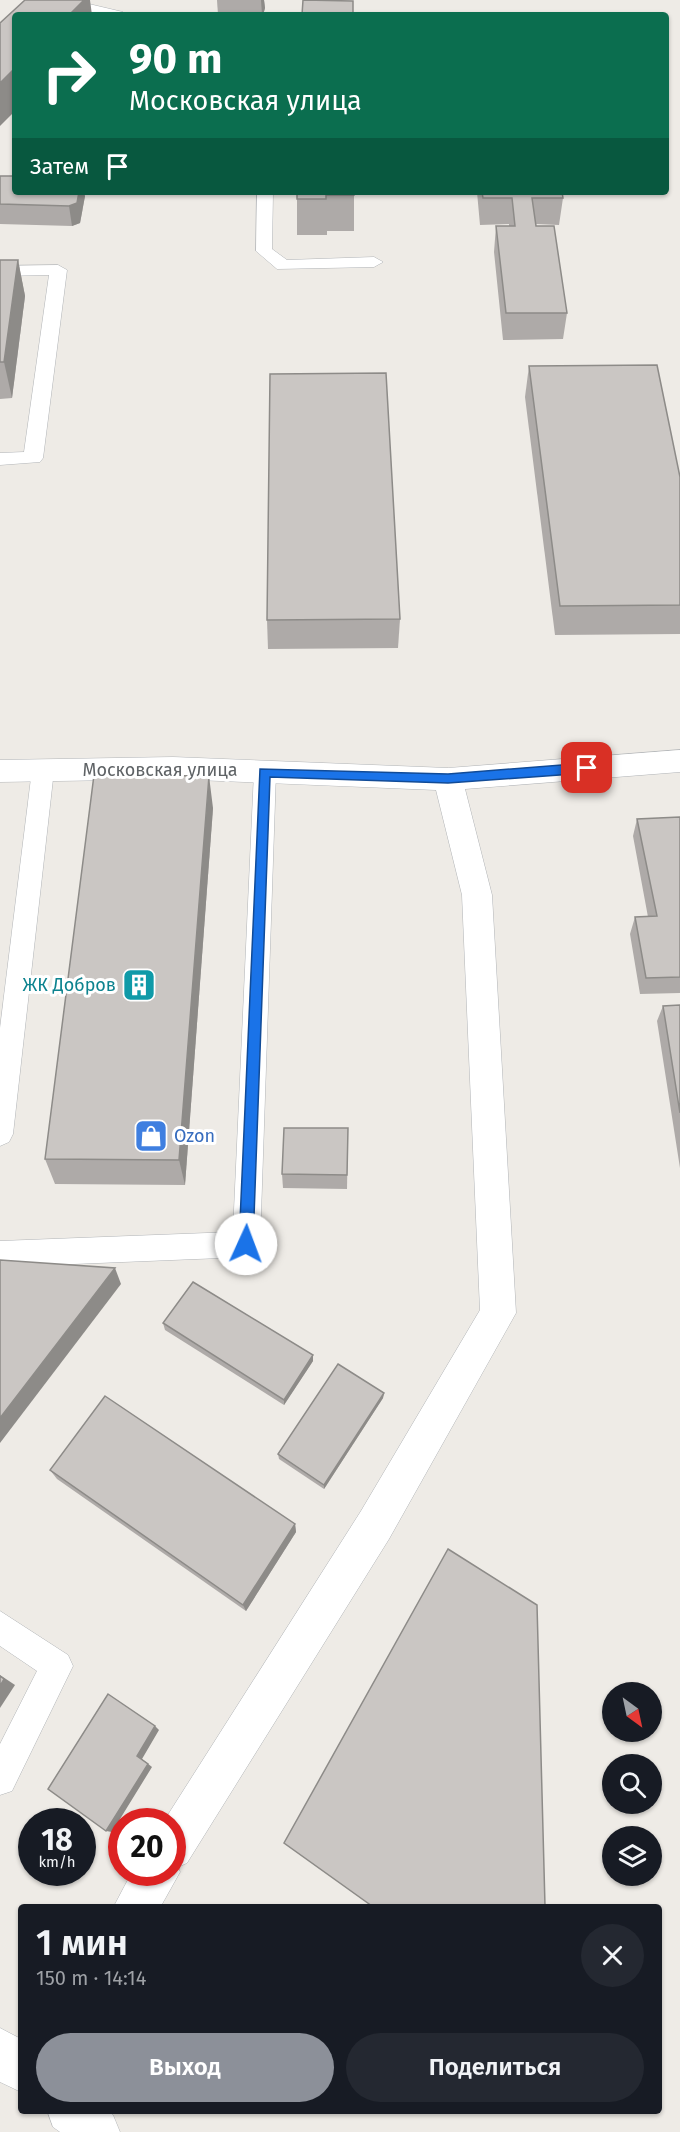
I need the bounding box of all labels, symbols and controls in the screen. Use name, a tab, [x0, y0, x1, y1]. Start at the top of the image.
text: 90 m	[129, 34, 223, 84]
icon: right	[30, 36, 108, 114]
text: Московская улица	[129, 85, 362, 117]
icon: arrive	[101, 150, 134, 183]
text: Затем	[30, 153, 89, 180]
pin	[561, 742, 612, 793]
icon: arrive	[570, 751, 603, 784]
street label: Московская улица	[82, 759, 238, 781]
building icon: ЖК Добров	[121, 967, 157, 1003]
place label: ЖК Добров	[23, 974, 116, 996]
shop icon: Ozon	[133, 1118, 169, 1154]
place label: Ozon	[174, 1125, 215, 1147]
position arrow	[214, 1212, 278, 1276]
north arrow	[602, 1682, 662, 1742]
map controls	[602, 1682, 662, 1886]
button: search	[602, 1754, 662, 1814]
speed limit sign: 20	[108, 1808, 186, 1886]
text: 18	[41, 1822, 73, 1858]
button: layers	[602, 1826, 662, 1886]
text: km/h	[38, 1853, 76, 1871]
text: 1 мин	[36, 1921, 128, 1965]
button: close	[581, 1924, 644, 1987]
text: 150 m · 14:14	[36, 1966, 146, 1990]
button: Выход	[36, 2033, 334, 2102]
button: Поделиться	[346, 2033, 644, 2102]

